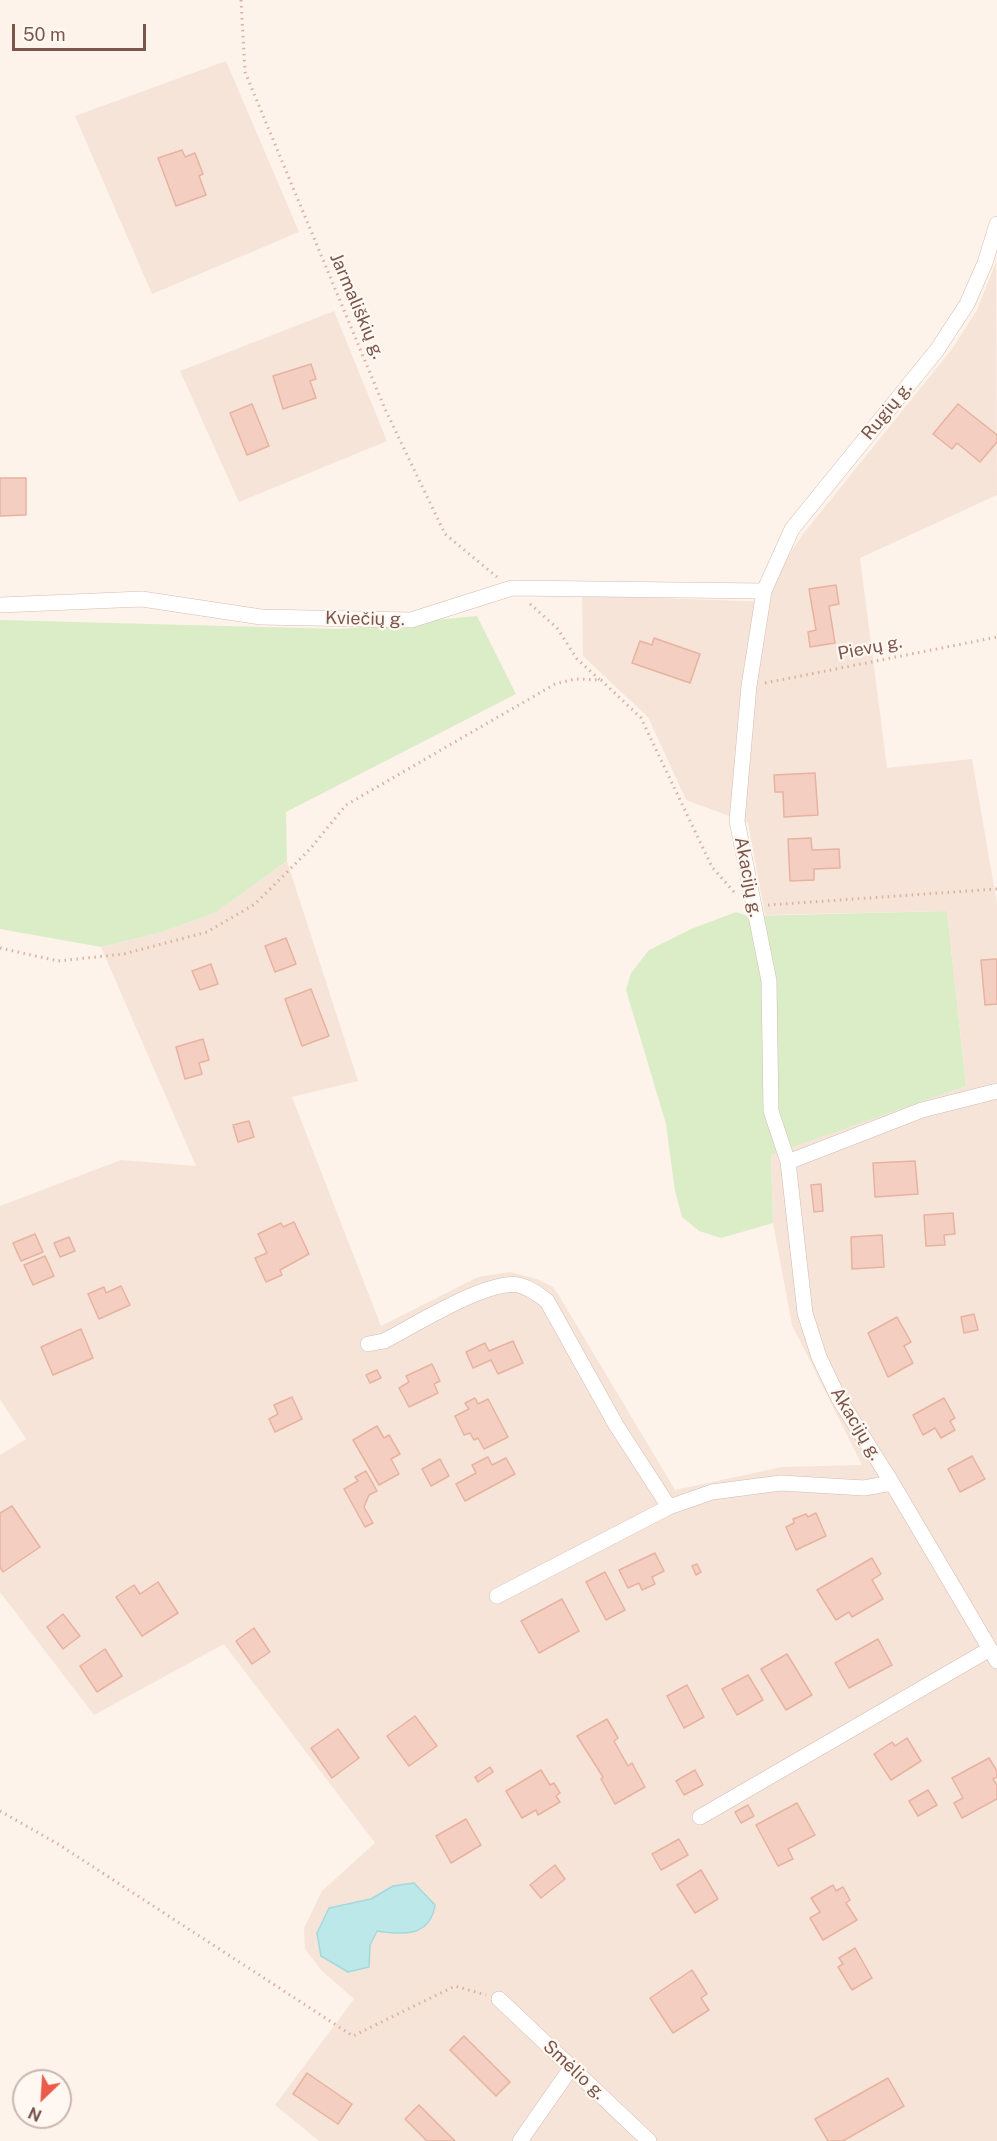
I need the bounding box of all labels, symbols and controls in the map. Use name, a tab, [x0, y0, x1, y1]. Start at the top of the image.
scale bar	[15, 12, 148, 50]
text: 50 m	[23, 24, 66, 45]
street label: Jarmališkių g.	[325, 250, 389, 362]
street label: Rugių g.	[857, 378, 917, 444]
street label: Kviečių g.	[325, 608, 405, 630]
street label: Pievų g.	[836, 631, 904, 665]
street label: Akacijų g.	[730, 835, 766, 919]
street label: Akacijų g.	[826, 1383, 886, 1465]
street label: Smėlio g.	[538, 2036, 610, 2104]
north arrow	[12, 2069, 72, 2129]
text: N	[25, 2103, 45, 2125]

